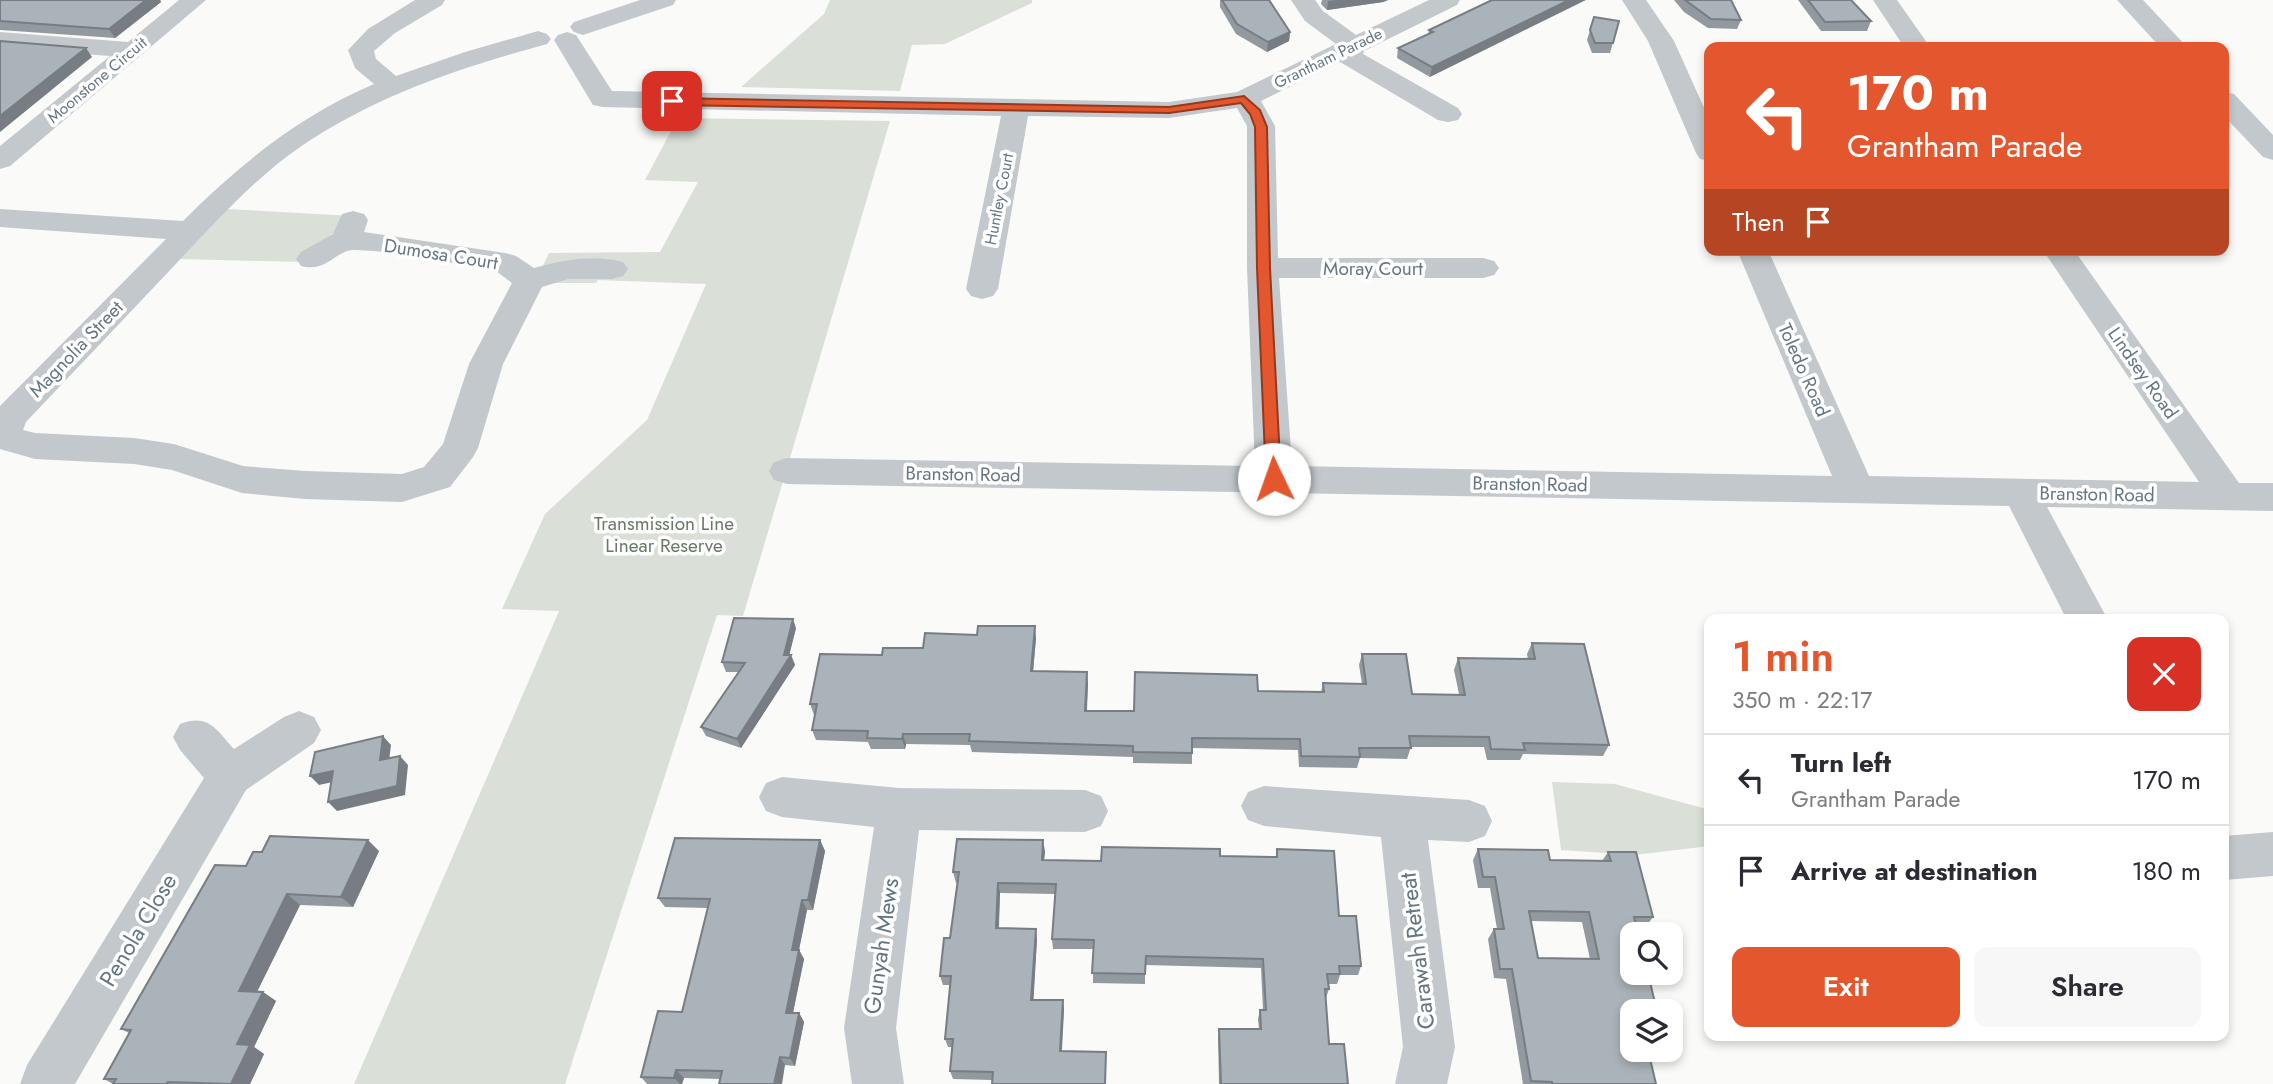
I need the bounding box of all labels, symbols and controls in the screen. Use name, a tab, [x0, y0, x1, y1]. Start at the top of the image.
street label: Grantham Parade	[1270, 22, 1386, 94]
street label: Moonstone Circuit	[42, 31, 152, 129]
text: 170 m	[1847, 58, 1989, 128]
icon: left	[1732, 70, 1823, 161]
pin	[642, 71, 702, 131]
icon: arrive	[653, 82, 691, 120]
text: Grantham Parade	[1847, 123, 2082, 169]
street label: Huntley Court	[979, 151, 1019, 247]
text: Then	[1732, 203, 1785, 241]
icon: arrive	[1799, 203, 1837, 241]
street label: Dumosa Court	[382, 232, 500, 276]
street label: Moray Court	[1323, 255, 1423, 282]
street label: Magnolia Street	[23, 294, 129, 403]
street label: Toledo Road	[1771, 319, 1837, 421]
street label: Lindsey Road	[2101, 322, 2185, 424]
position arrow	[1237, 442, 1311, 516]
street label: Branston Road	[905, 459, 1021, 489]
street label: Branston Road	[1472, 469, 1588, 499]
street label: Branston Road	[2039, 479, 2155, 509]
park label: Transmission Line Linear Reserve	[594, 510, 734, 559]
text: 1 min	[1732, 626, 1834, 687]
button: close	[2127, 637, 2201, 711]
text: 350 m · 22:17	[1732, 683, 1872, 717]
text: Turn left	[1791, 744, 1891, 782]
icon: left	[1732, 761, 1770, 799]
text: 170 m	[2132, 761, 2201, 799]
text: Grantham Parade	[1791, 782, 1960, 816]
icon: arrive	[1732, 852, 1770, 890]
text: Arrive at destination	[1791, 852, 2038, 890]
text: 180 m	[2131, 852, 2201, 890]
street label: Penola Close	[91, 867, 185, 993]
street label: Carawah Retreat	[1390, 870, 1443, 1031]
street label: Gunyah Mews	[855, 876, 907, 1016]
map controls	[1620, 922, 1683, 1062]
button: search	[1620, 922, 1683, 985]
button: Exit	[1732, 947, 1960, 1027]
button: Share	[1974, 947, 2201, 1027]
button: layers	[1620, 999, 1683, 1062]

